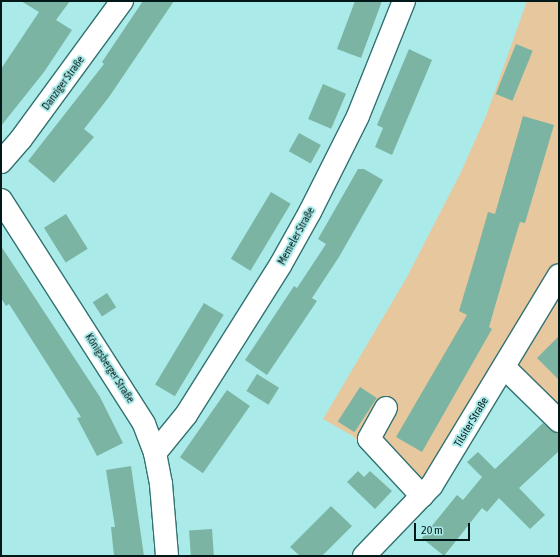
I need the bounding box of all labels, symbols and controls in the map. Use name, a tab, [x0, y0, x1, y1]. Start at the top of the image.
street label: Danziger Straße	[39, 53, 87, 113]
street label: Memeler Straße	[275, 205, 317, 267]
street label: Königsberger Straße	[83, 331, 137, 405]
street label: Tilsiter Straße	[451, 395, 491, 449]
scale bar	[416, 515, 472, 541]
text: 20 m	[421, 523, 443, 537]

